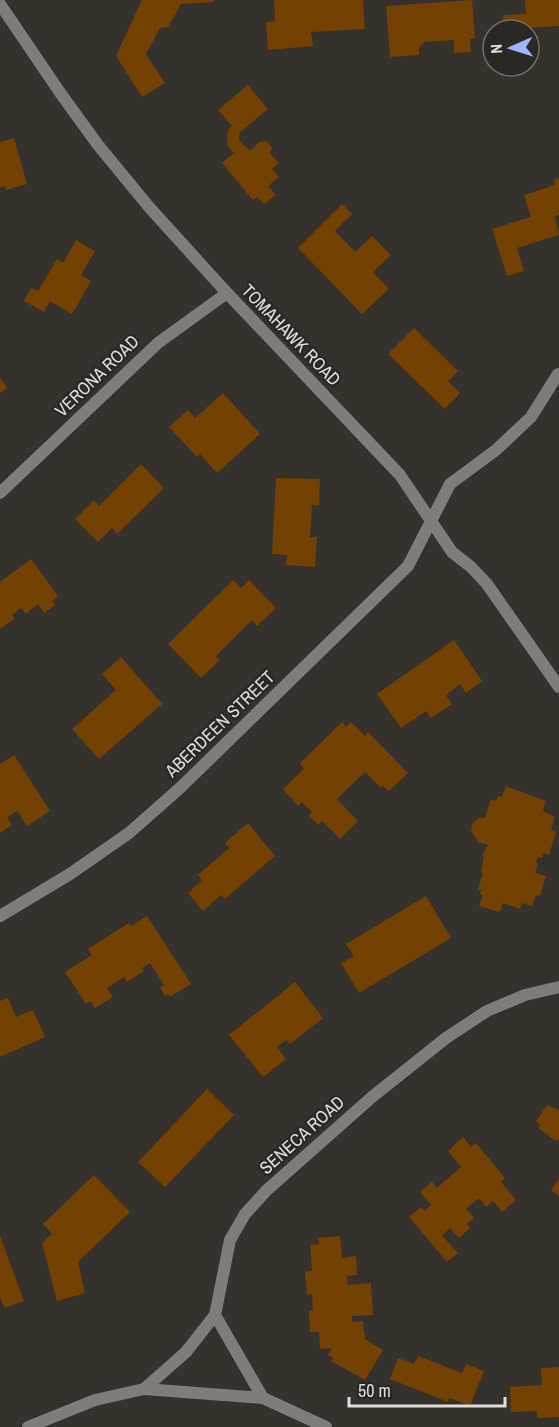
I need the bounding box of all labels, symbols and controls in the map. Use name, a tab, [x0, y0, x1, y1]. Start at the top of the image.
north arrow	[481, 18, 541, 78]
text: N	[485, 43, 507, 54]
street label: TOMAHAWK ROAD	[236, 278, 347, 391]
street label: VERONA ROAD	[49, 329, 144, 422]
street label: ABERDEEN STREET	[159, 665, 280, 783]
street label: SENECA ROAD	[254, 1090, 350, 1180]
scale bar	[349, 1370, 505, 1408]
text: 50 m	[358, 1378, 391, 1403]

